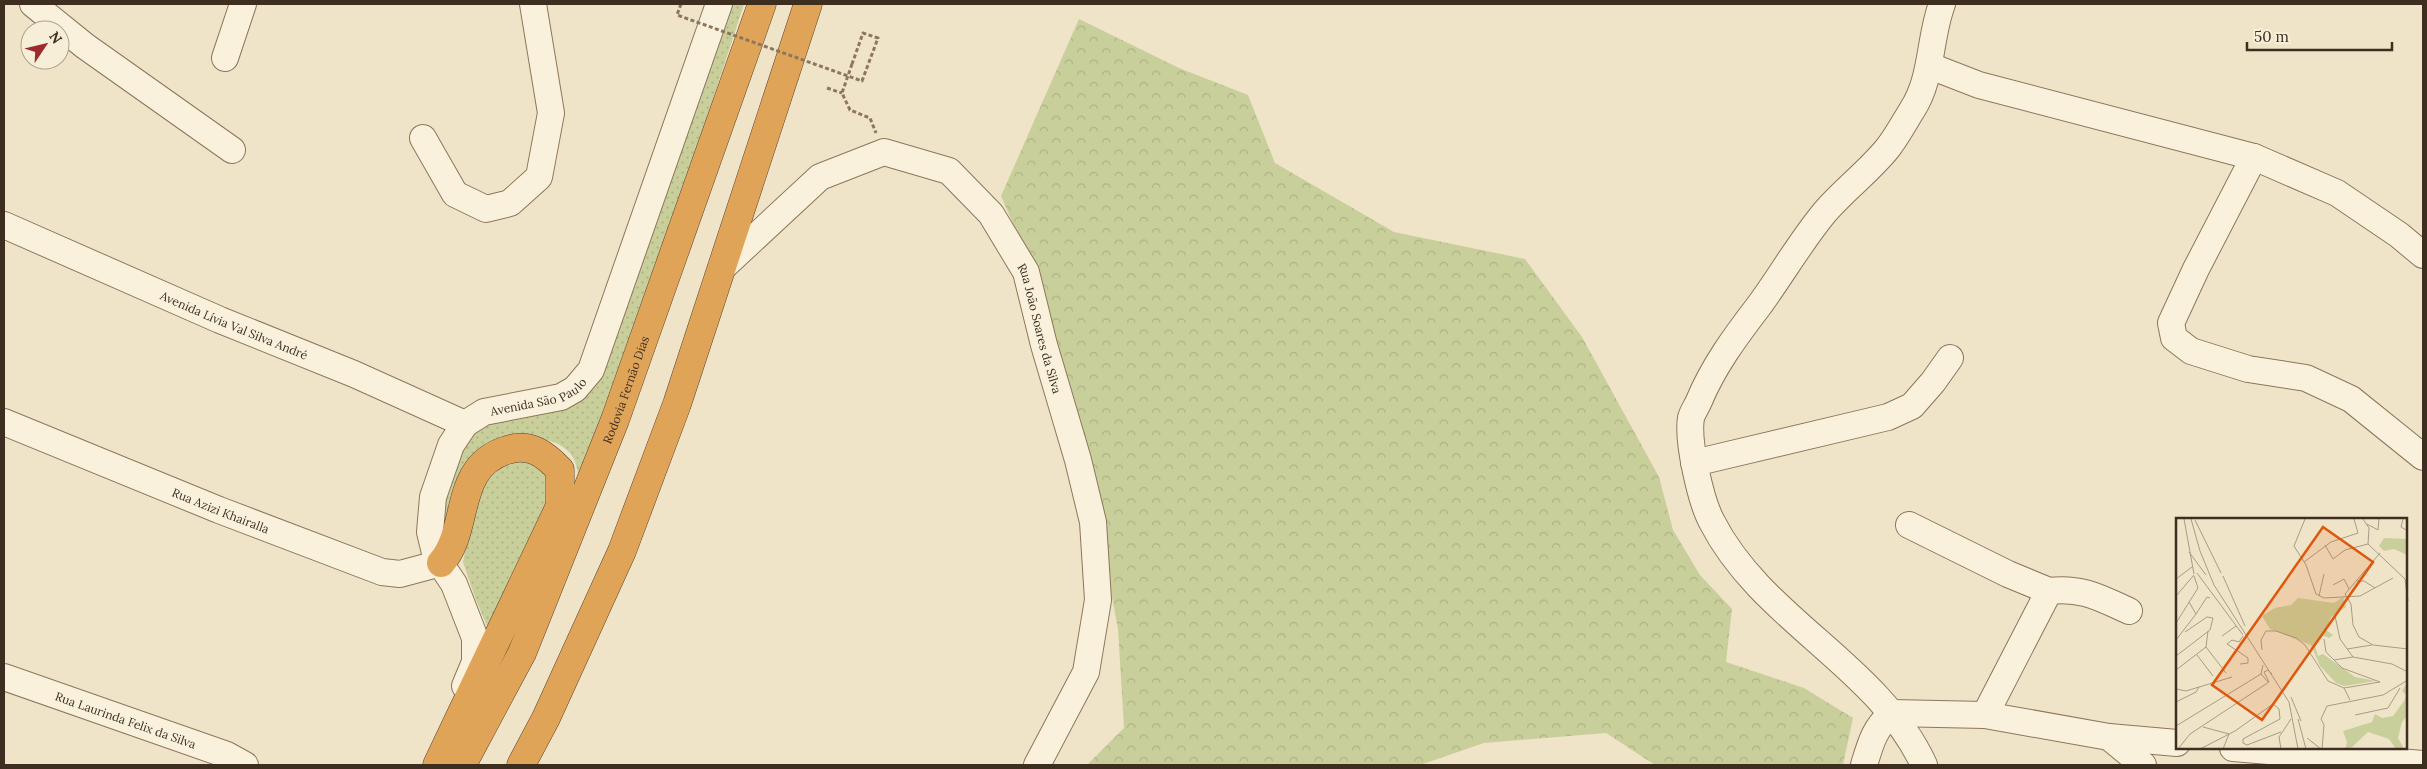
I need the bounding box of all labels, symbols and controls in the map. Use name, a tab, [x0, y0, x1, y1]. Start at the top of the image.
north arrow	[20, 20, 70, 70]
scale bar	[2247, 20, 2392, 52]
text: 50 m	[2254, 27, 2289, 46]
text: N	[45, 28, 66, 47]
street label: Rua João Soares da Silva	[1015, 260, 1065, 395]
street label: Avenida Lívia Val Silva André	[157, 287, 311, 362]
street label: Rodovia Fernão Dias	[599, 333, 652, 446]
street label: Avenida São Paulo	[488, 374, 589, 418]
street label: Rua Azizi Khairalla	[170, 484, 271, 536]
inset map	[2176, 518, 2407, 749]
street label: Rua Laurinda Felix da Silva	[53, 688, 198, 751]

